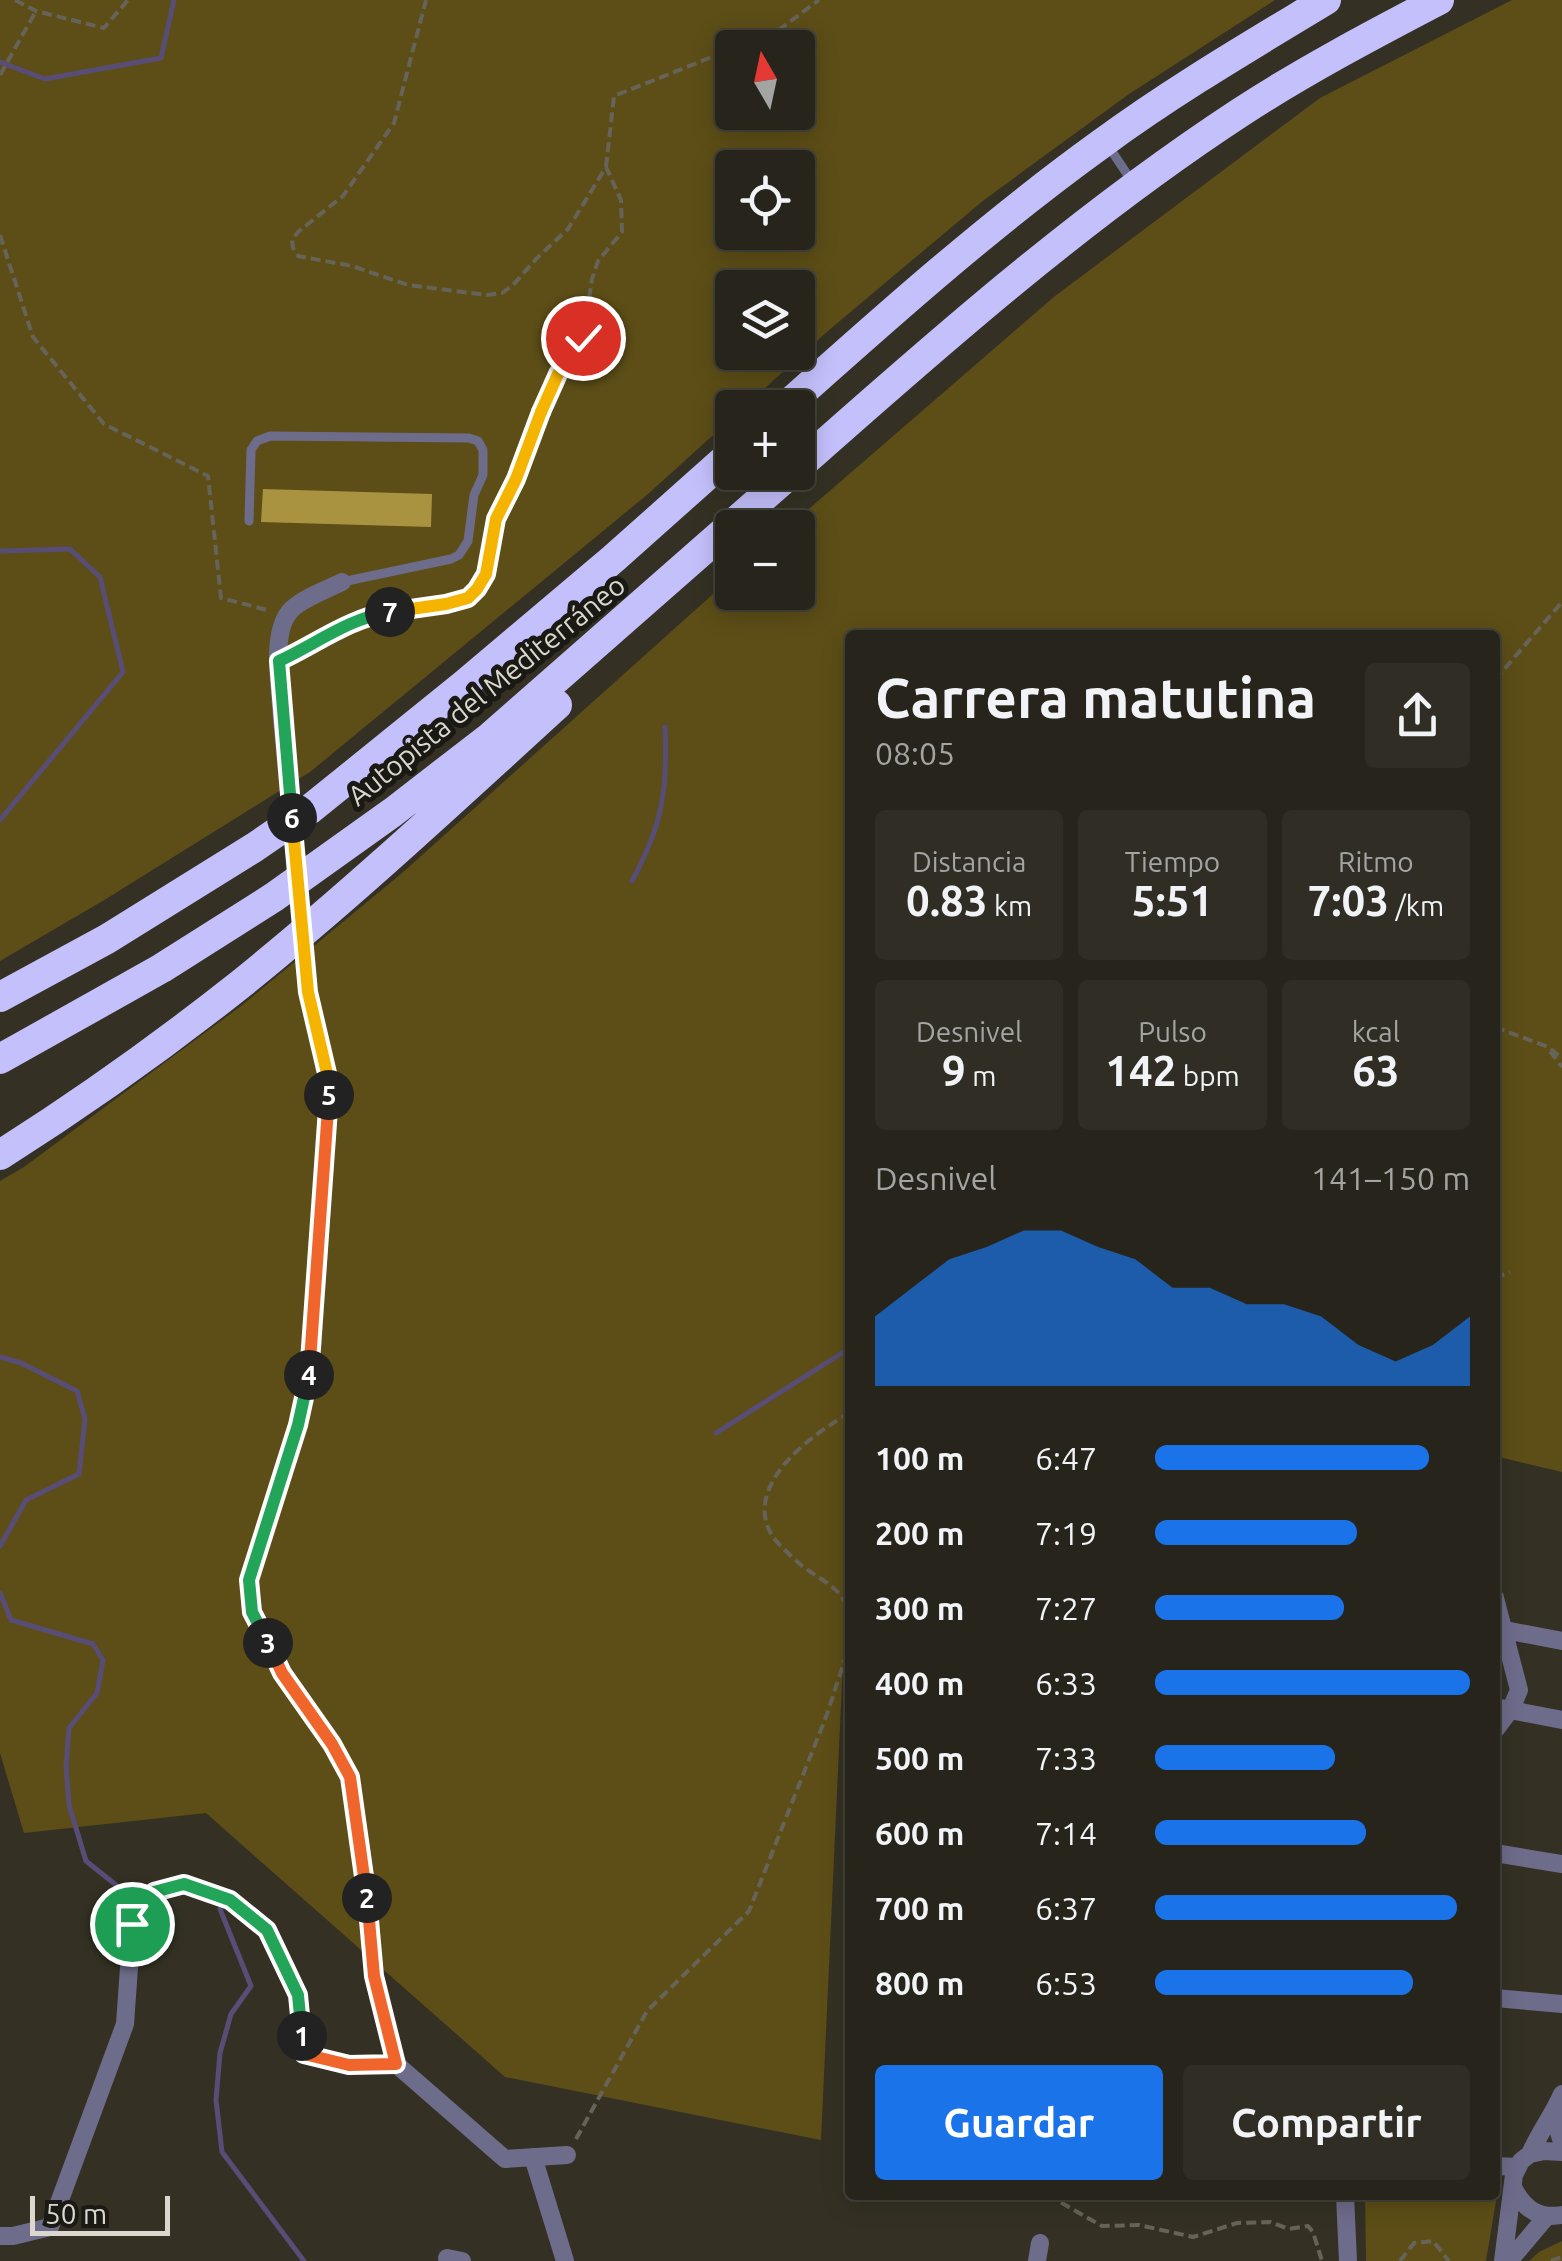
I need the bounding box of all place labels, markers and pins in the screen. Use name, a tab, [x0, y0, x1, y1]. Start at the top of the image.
pin	[541, 296, 626, 381]
pin: 7	[365, 587, 415, 637]
pin: 6	[267, 793, 317, 843]
pin: 5	[304, 1070, 354, 1120]
pin: 4	[284, 1350, 334, 1400]
pin: 3	[243, 1618, 293, 1668]
pin: 2	[342, 1873, 392, 1923]
pin	[90, 1882, 175, 1967]
pin: 1	[277, 2011, 327, 2061]

